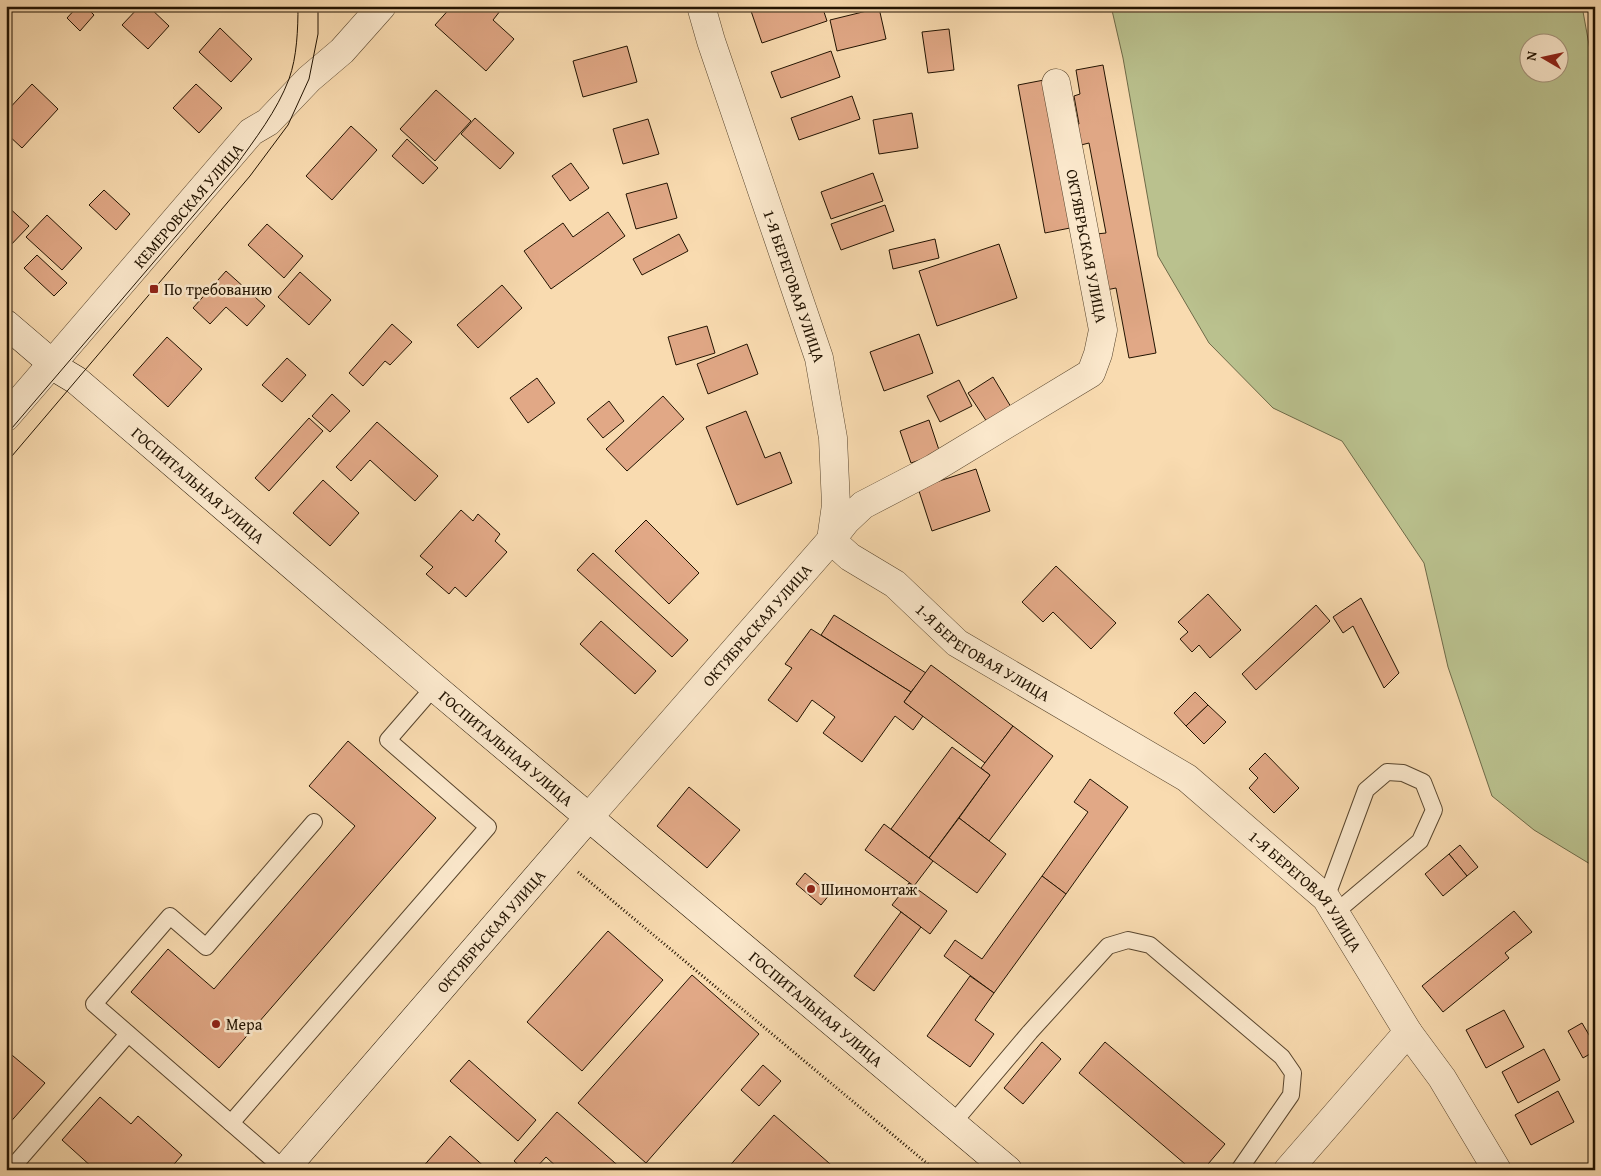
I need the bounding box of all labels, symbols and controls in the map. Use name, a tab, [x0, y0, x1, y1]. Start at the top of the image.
north arrow	[1518, 32, 1568, 82]
text: N	[1521, 49, 1542, 62]
street label: КЕМЕРОВСКАЯ УЛИЦА	[127, 138, 249, 273]
street label: ОКТЯБРЬСКАЯ УЛИЦА	[1060, 167, 1114, 325]
street label: 1-Я БЕРЕГОВАЯ УЛИЦА	[757, 206, 832, 366]
place label: По требованию	[164, 277, 272, 301]
marker: По требованию	[148, 283, 160, 295]
street label: ГОСПИТАЛЬНАЯ УЛИЦА	[126, 421, 271, 549]
street label: ОКТЯБРЬСКАЯ УЛИЦА	[696, 558, 817, 692]
street label: 1-Я БЕРЕГОВАЯ УЛИЦА	[910, 597, 1055, 707]
street label: ГОСПИТАЛЬНАЯ УЛИЦА	[434, 684, 579, 812]
street label: 1-Я БЕРЕГОВАЯ УЛИЦА	[1243, 824, 1368, 957]
street label: ОКТЯБРЬСКАЯ УЛИЦА	[430, 864, 551, 998]
place label: Шиномонтаж	[821, 877, 918, 901]
marker: Шиномонтаж	[805, 883, 817, 895]
street label: ГОСПИТАЛЬНАЯ УЛИЦА	[744, 945, 889, 1072]
place label: Мера	[226, 1012, 263, 1036]
marker: Мера	[210, 1018, 222, 1030]

